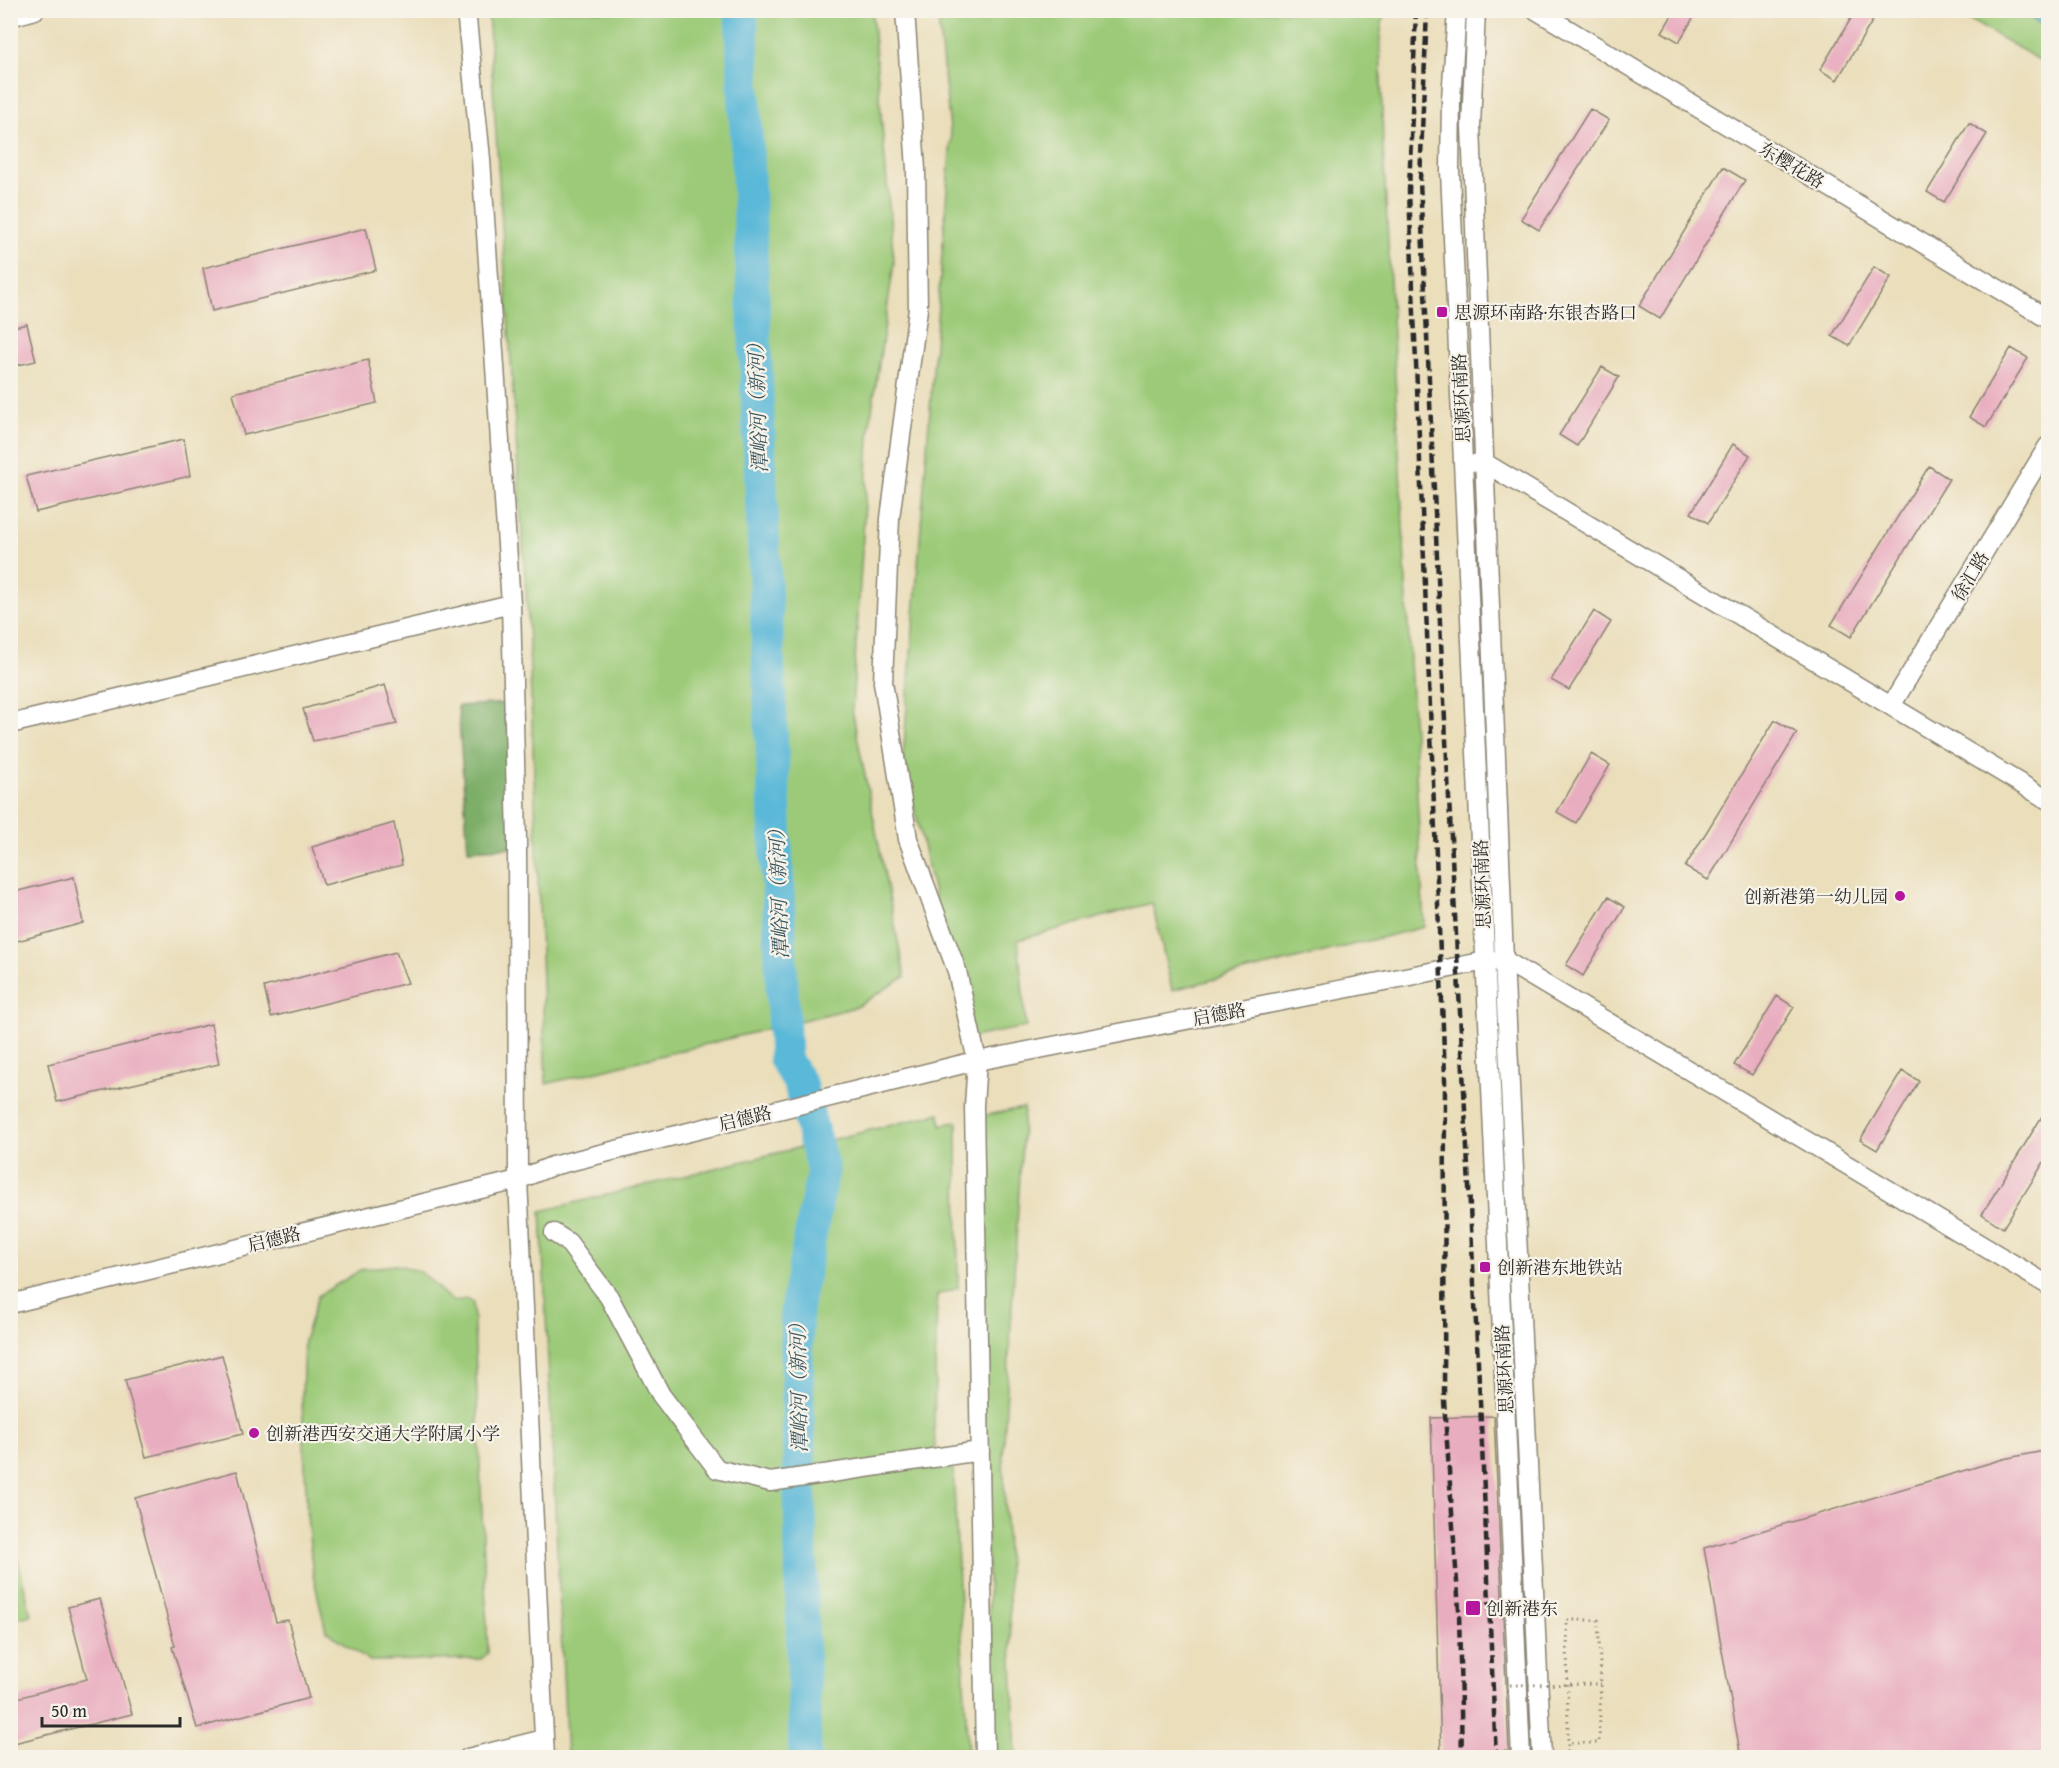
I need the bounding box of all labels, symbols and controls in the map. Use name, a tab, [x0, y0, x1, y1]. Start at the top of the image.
street label: 东樱花路	[1754, 135, 1830, 195]
place label: 思源环南路·东银杏路口	[1454, 299, 1637, 326]
marker: 思源环南路·东银杏路口	[1435, 305, 1449, 319]
water label: 潭峪河（新河）	[740, 333, 774, 473]
street label: 思源环南路	[1445, 352, 1477, 444]
street label: 徐汇路	[1945, 546, 1995, 606]
water label: 潭峪河（新河）	[761, 819, 795, 959]
street label: 思源环南路	[1467, 839, 1497, 929]
place label: 创新港第一幼儿园	[1744, 883, 1888, 910]
marker: 创新港第一幼儿园	[1893, 889, 1907, 903]
street label: 启德路	[1190, 996, 1248, 1032]
street label: 启德路	[716, 1098, 774, 1138]
street label: 启德路	[245, 1219, 303, 1259]
place label: 创新港东地铁站	[1497, 1254, 1623, 1281]
marker: 创新港东地铁站	[1478, 1260, 1492, 1274]
water label: 潭峪河（新河）	[782, 1313, 814, 1453]
street label: 思源环南路	[1488, 1323, 1520, 1415]
place label: 创新港西安交通大学附属小学	[266, 1420, 500, 1447]
marker: 创新港西安交通大学附属小学	[247, 1426, 261, 1440]
place label: 创新港东	[1486, 1595, 1558, 1622]
marker: 创新港东	[1464, 1599, 1482, 1617]
scale bar	[42, 1690, 180, 1728]
text: 50 m	[51, 1697, 87, 1724]

